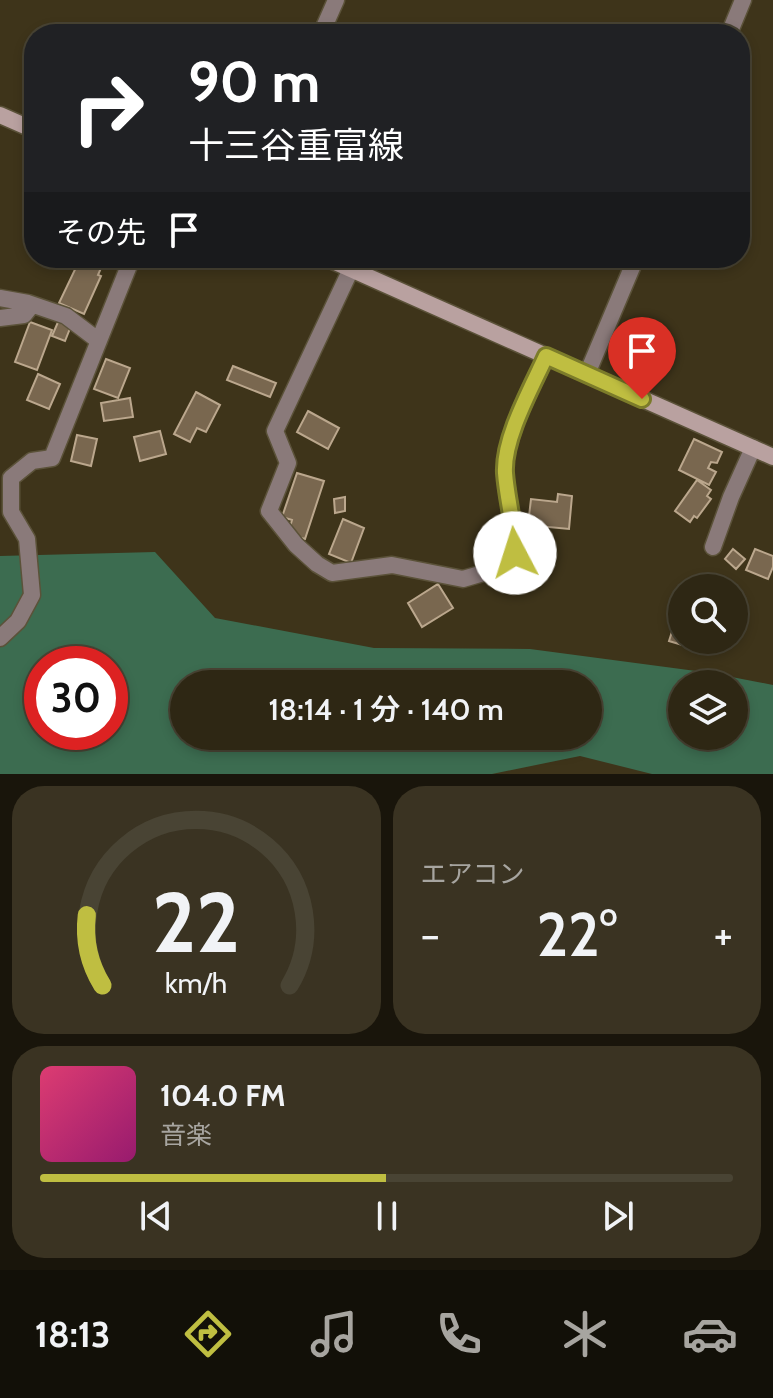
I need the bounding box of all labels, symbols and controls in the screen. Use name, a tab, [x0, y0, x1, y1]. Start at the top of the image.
text: 90 m	[188, 48, 320, 116]
icon: right	[56, 56, 160, 160]
text: 十三谷重富線	[188, 123, 404, 167]
icon: arrive	[162, 208, 206, 252]
text: その先	[56, 214, 146, 251]
pin	[608, 317, 676, 399]
icon: arrive	[620, 329, 664, 373]
position arrow	[473, 511, 557, 595]
map controls	[668, 574, 748, 750]
button: search	[668, 574, 748, 654]
speed limit sign: 30	[24, 646, 128, 750]
button: layers	[668, 670, 748, 750]
text: 18:14 · 1 分 · 140 m	[268, 691, 504, 728]
text: エアコン	[421, 858, 525, 890]
text: 22	[152, 872, 240, 973]
text: 22°	[536, 898, 617, 971]
text: −	[421, 908, 440, 961]
text: +	[714, 908, 733, 961]
text: km/h	[165, 965, 228, 1000]
text: 104.0 FM	[160, 1077, 285, 1114]
text: 音楽	[160, 1119, 212, 1151]
icon: previous	[134, 1194, 178, 1238]
icon: pause	[365, 1194, 409, 1238]
icon: next	[596, 1194, 640, 1238]
icon: directions	[180, 1306, 236, 1362]
icon: music	[306, 1306, 362, 1362]
icon: phone	[431, 1306, 487, 1362]
icon: climate	[557, 1306, 613, 1362]
icon: car	[682, 1306, 738, 1362]
text: 18:13	[35, 1312, 110, 1356]

